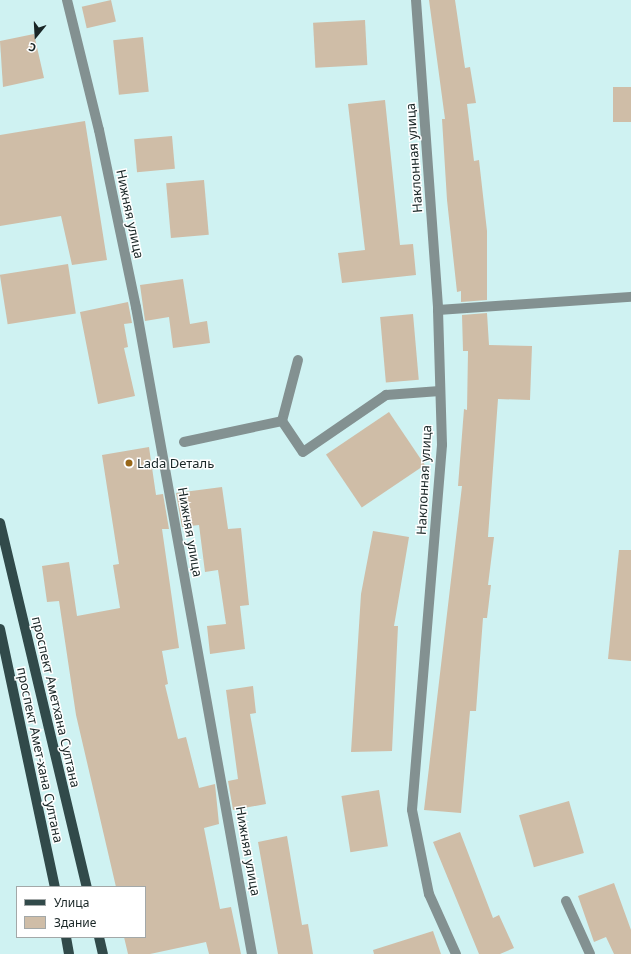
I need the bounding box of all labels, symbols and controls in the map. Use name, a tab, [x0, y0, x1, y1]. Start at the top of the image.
north arrow	[16, 16, 56, 56]
text: С	[26, 40, 38, 56]
street label: Наклонная улица	[402, 103, 426, 213]
street label: Нижняя улица	[113, 168, 147, 260]
street label: Наклонная улица	[413, 425, 435, 535]
place label: Lada Dеталь	[137, 455, 214, 471]
marker: Lada Dеталь	[124, 458, 134, 468]
street label: Нижняя улица	[174, 486, 206, 578]
street label: проспект Аметхана Султана	[29, 615, 83, 789]
street label: проспект Амет-хана Султана	[14, 666, 66, 844]
street label: Нижняя улица	[232, 805, 264, 897]
legend	[16, 886, 146, 938]
text: Улица	[54, 894, 89, 911]
text: Здание	[54, 914, 96, 931]

